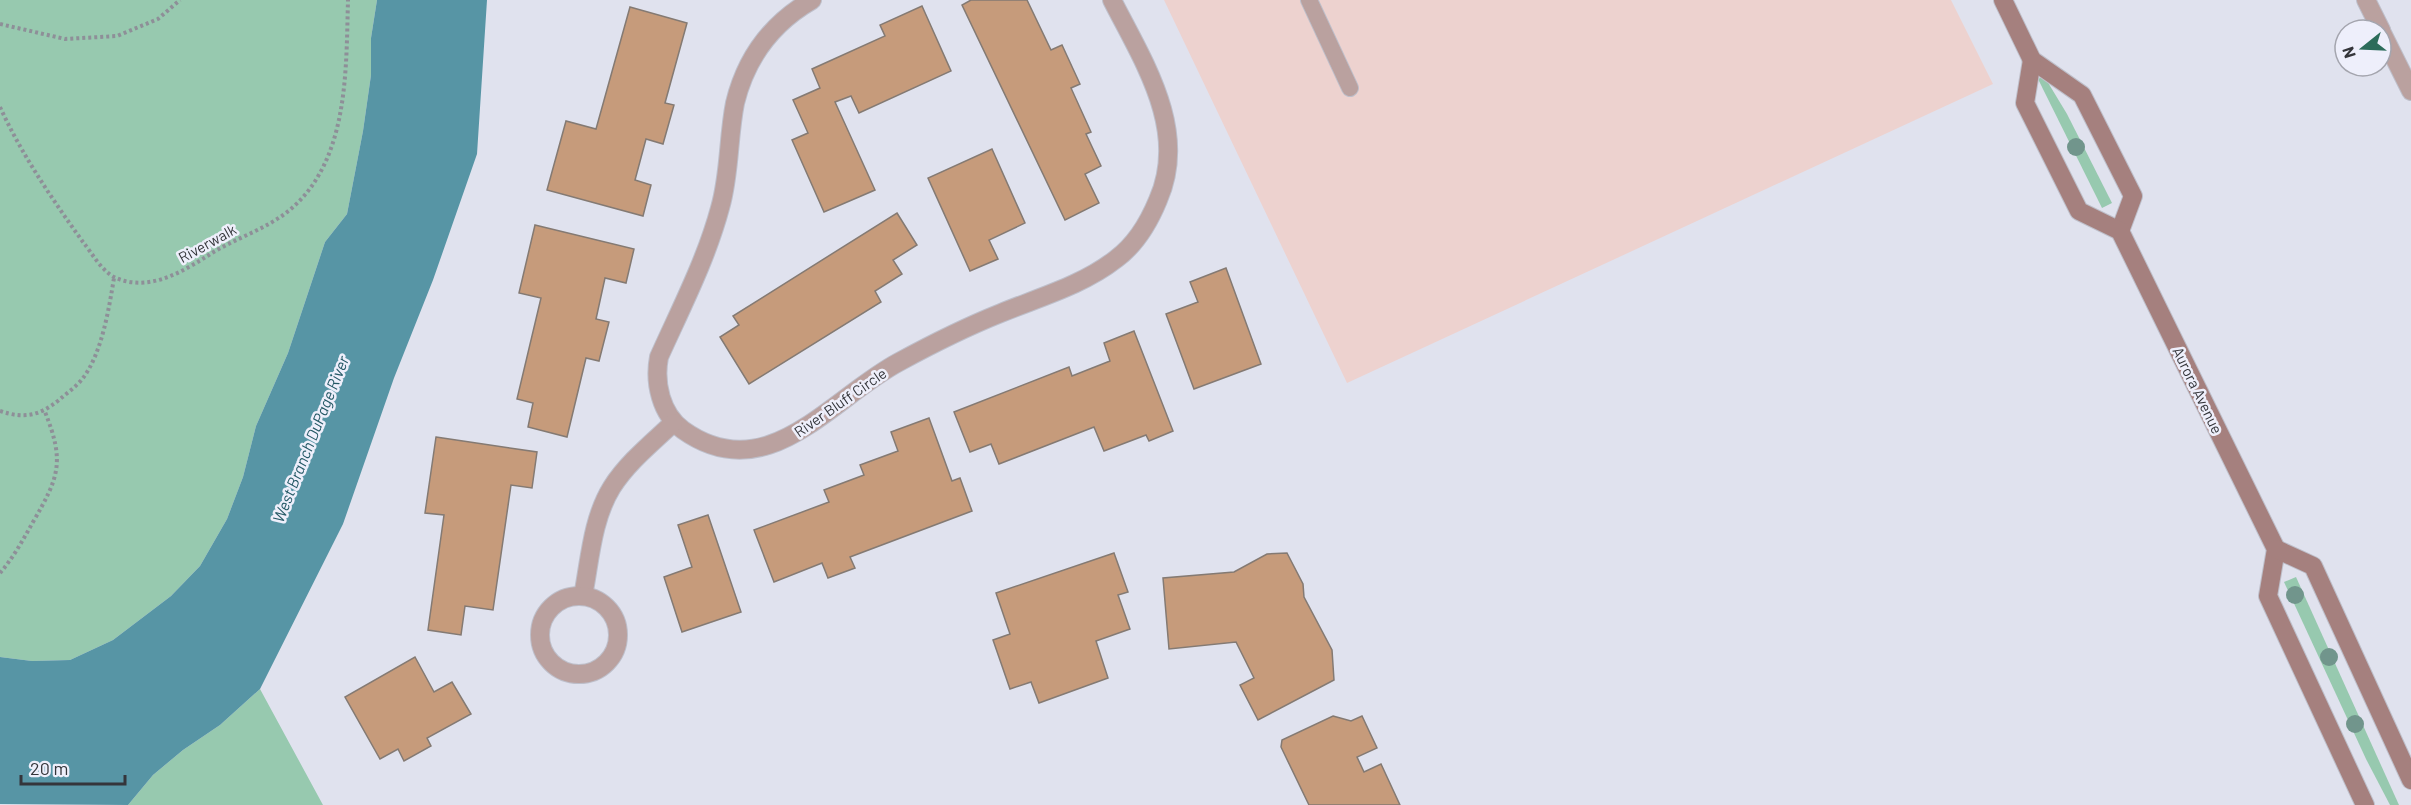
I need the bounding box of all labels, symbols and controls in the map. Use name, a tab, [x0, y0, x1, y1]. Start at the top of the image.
north arrow	[2333, 18, 2393, 78]
text: N	[2338, 45, 2359, 61]
street label: Riverwalk	[175, 220, 239, 266]
street label: Aurora Avenue	[2169, 344, 2227, 436]
water label: West Branch DuPage River	[268, 352, 353, 525]
street label: River Bluff Circle	[790, 364, 890, 440]
scale bar	[21, 748, 124, 786]
text: 20 m	[30, 757, 68, 779]

